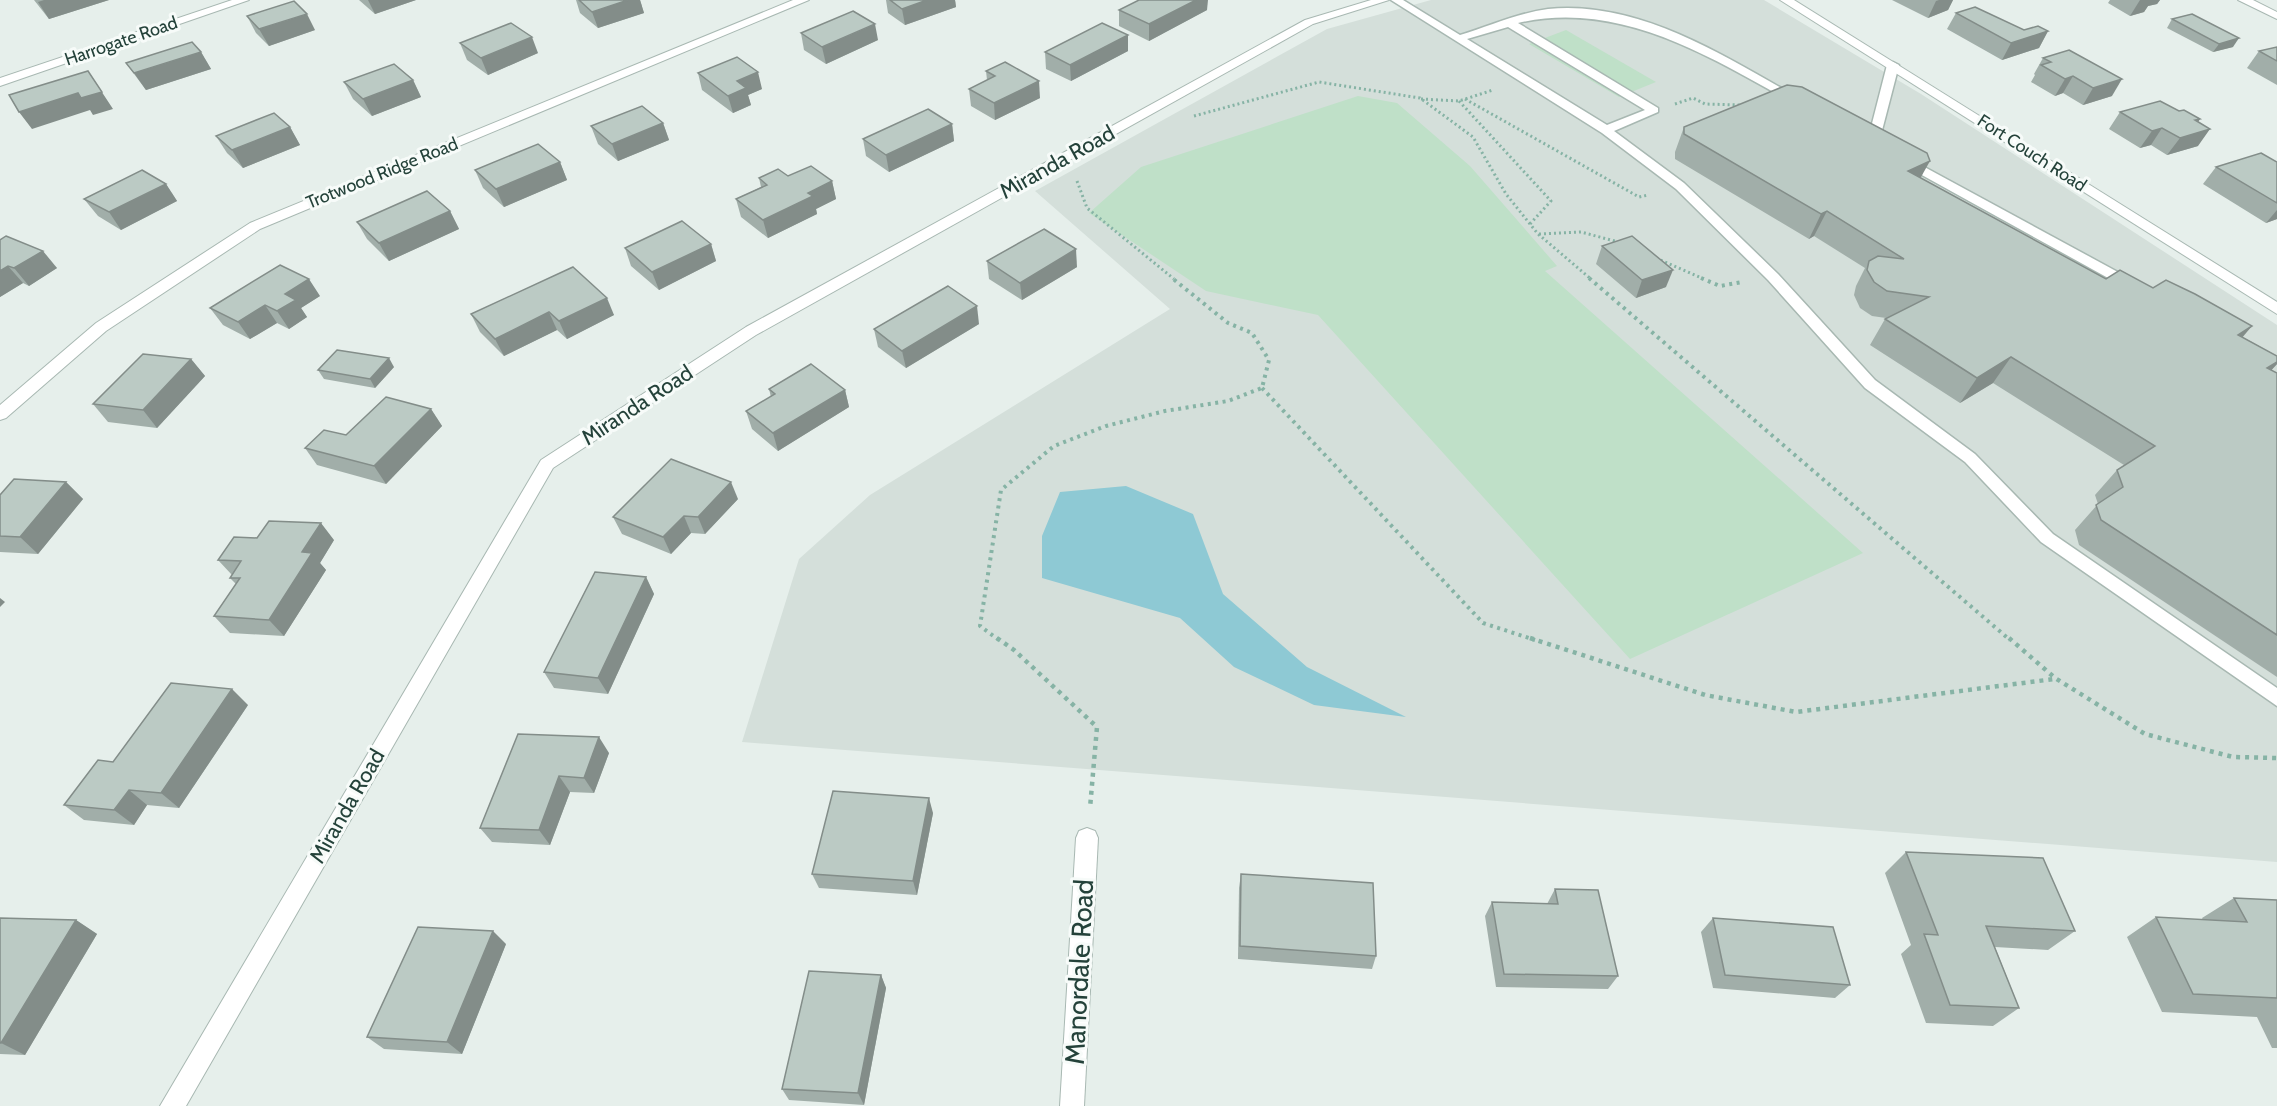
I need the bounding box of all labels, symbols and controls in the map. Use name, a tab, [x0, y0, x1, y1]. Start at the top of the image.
street label: Harrogate Road	[62, 11, 180, 71]
street label: Fort Couch Road	[1973, 110, 2091, 196]
street label: Miranda Road	[995, 119, 1119, 205]
street label: Trotwood Ridge Road	[303, 132, 461, 214]
street label: Miranda Road	[576, 359, 698, 451]
street label: Miranda Road	[303, 744, 391, 868]
street label: Manordale Road	[1058, 879, 1100, 1065]

